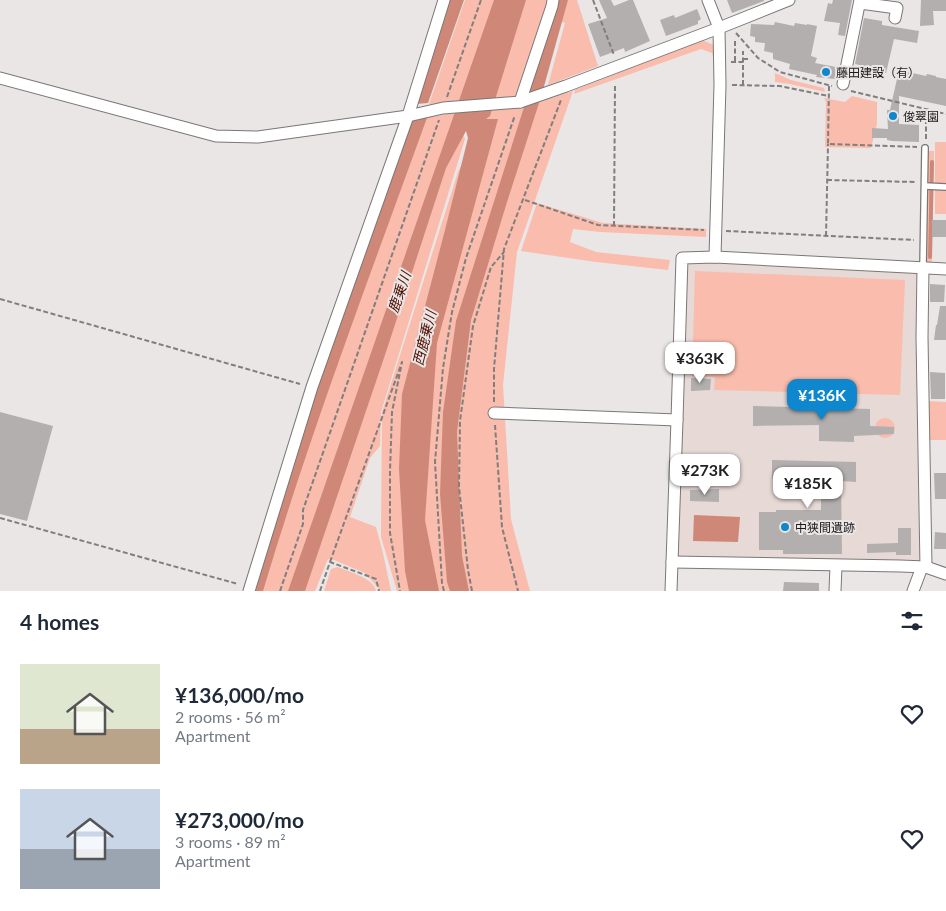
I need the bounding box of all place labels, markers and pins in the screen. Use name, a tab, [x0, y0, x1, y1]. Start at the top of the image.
place label: 藤田建設（有）	[836, 65, 920, 80]
marker: 藤田建設（有）	[820, 66, 832, 78]
place label: 俊翠園	[903, 109, 939, 124]
marker: 俊翠園	[887, 110, 899, 122]
pin: ¥363K	[665, 342, 735, 384]
pin: ¥136K	[787, 378, 857, 421]
pin: ¥273K	[670, 454, 740, 496]
pin: ¥185K	[773, 466, 843, 509]
place label: 中狭間遺跡	[795, 520, 855, 535]
marker: 中狭間遺跡	[779, 521, 791, 533]

